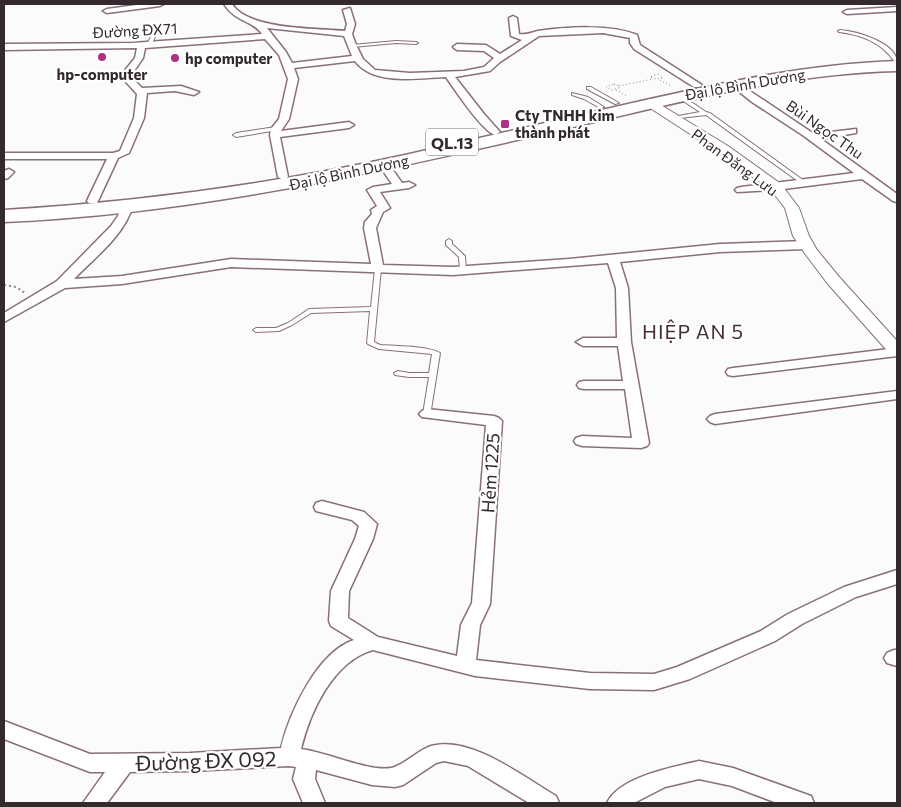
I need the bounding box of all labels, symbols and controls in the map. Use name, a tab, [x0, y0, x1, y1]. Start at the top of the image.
street label: Đường ĐX71	[91, 19, 178, 41]
place label: hp computer	[185, 49, 273, 67]
marker: hp-computer	[96, 51, 108, 63]
marker: hp computer	[169, 52, 181, 64]
place label: hp-computer	[56, 65, 148, 83]
street label: Đại lộ Bình Dương	[683, 65, 806, 104]
street label: Bùi Ngọc Thu	[783, 96, 867, 162]
place label: Cty TNHH kim thành phát	[515, 106, 615, 141]
marker: Cty TNHH kim thành phát	[499, 118, 511, 130]
street label: Phan Đăng Lưu	[688, 125, 782, 199]
road number: QL.13	[426, 128, 478, 156]
street label: Đại lộ Bình Dương	[287, 151, 410, 194]
district label: HIỆP AN 5	[642, 319, 744, 343]
street label: Hẻm 1225	[476, 432, 504, 514]
street label: Đường ĐX 092	[134, 745, 277, 775]

